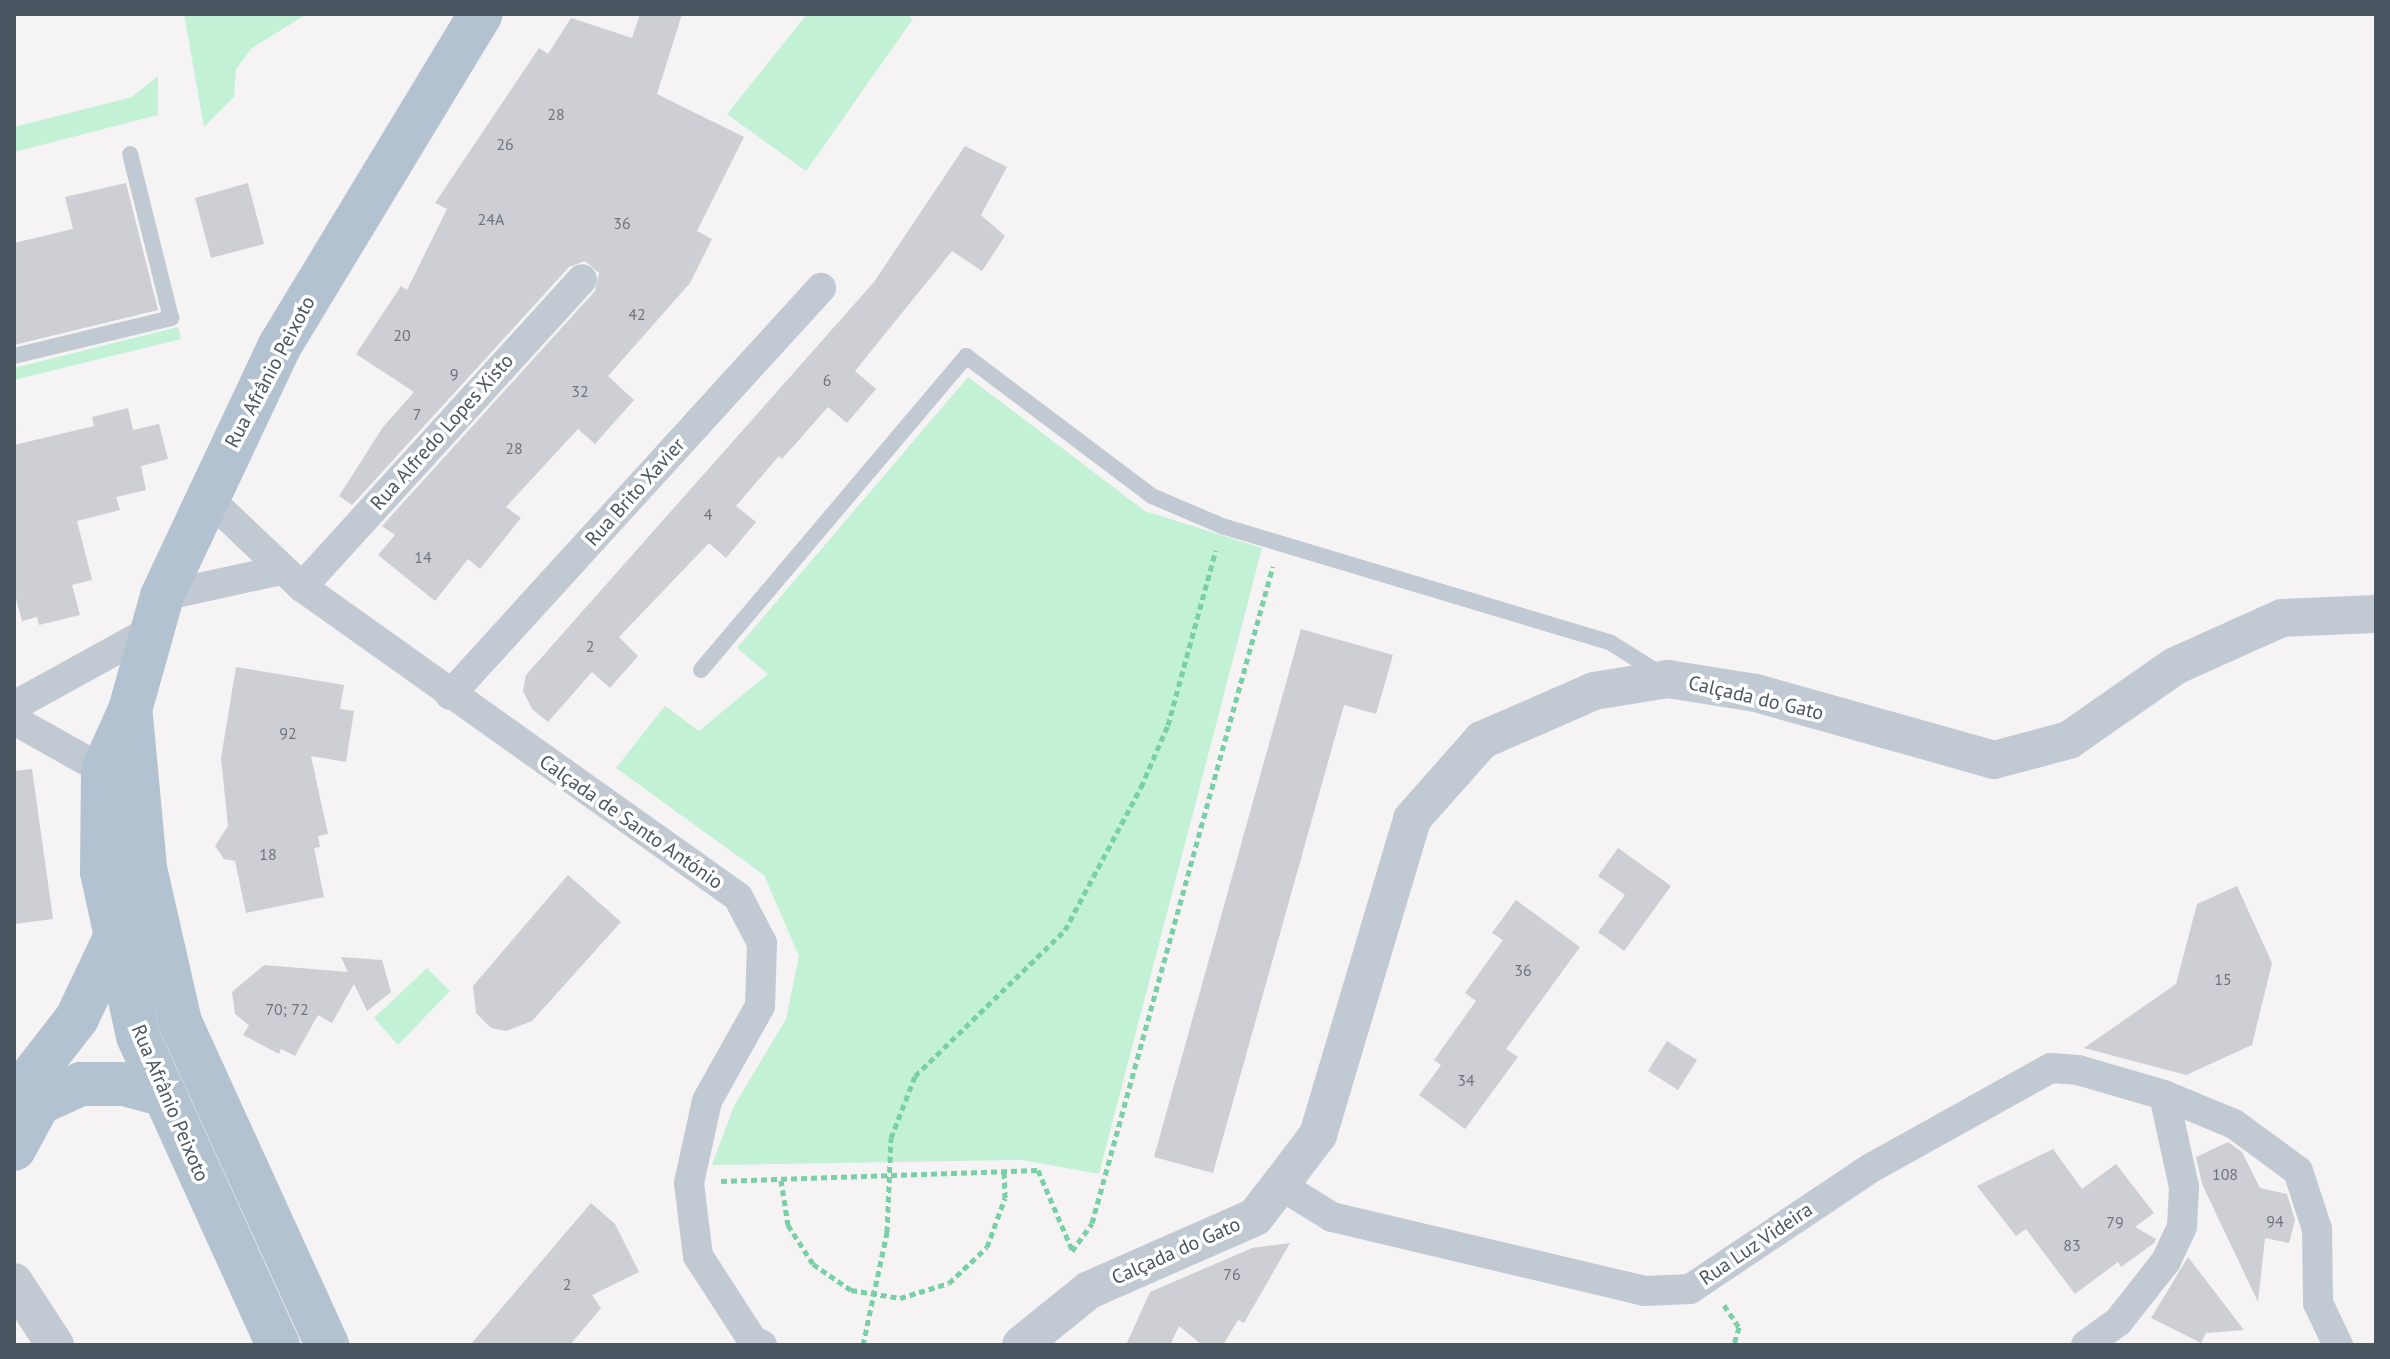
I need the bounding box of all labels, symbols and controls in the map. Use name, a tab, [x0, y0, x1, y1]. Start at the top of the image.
house number: 28	[547, 104, 565, 124]
house number: 26	[496, 134, 514, 154]
house number: 24A	[478, 209, 504, 229]
house number: 36	[613, 213, 631, 233]
street label: Rua Afrânio Peixoto	[220, 292, 320, 452]
house number: 42	[628, 304, 646, 324]
house number: 20	[393, 325, 411, 345]
street label: Rua Alfredo Lopes Xisto	[365, 348, 519, 516]
house number: 9	[450, 364, 458, 384]
house number: 6	[823, 370, 831, 390]
house number: 32	[571, 381, 589, 401]
house number: 7	[413, 404, 421, 424]
street label: Rua Brito Xavier	[580, 433, 690, 551]
house number: 28	[505, 438, 523, 458]
house number: 4	[704, 504, 712, 524]
house number: 14	[414, 547, 432, 567]
house number: 2	[586, 636, 594, 656]
street label: Calçada do Gato	[1686, 671, 1826, 725]
house number: 92	[279, 723, 297, 743]
street label: Calçada de Santo António	[534, 749, 728, 895]
house number: 18	[259, 844, 277, 864]
house number: 36	[1514, 960, 1532, 980]
house number: 15	[2214, 969, 2232, 989]
house number: 70; 72	[265, 999, 309, 1019]
street label: Rua Afrânio Peixoto	[126, 1021, 214, 1185]
house number: 34	[1457, 1070, 1475, 1090]
house number: 108	[2212, 1164, 2238, 1184]
street label: Rua Luz Videira	[1694, 1197, 1818, 1291]
house number: 94	[2266, 1211, 2284, 1231]
street label: Calçada do Gato	[1108, 1212, 1244, 1290]
house number: 79	[2106, 1212, 2124, 1232]
house number: 83	[2063, 1235, 2081, 1255]
house number: 76	[1223, 1264, 1241, 1284]
house number: 2	[563, 1274, 571, 1294]

